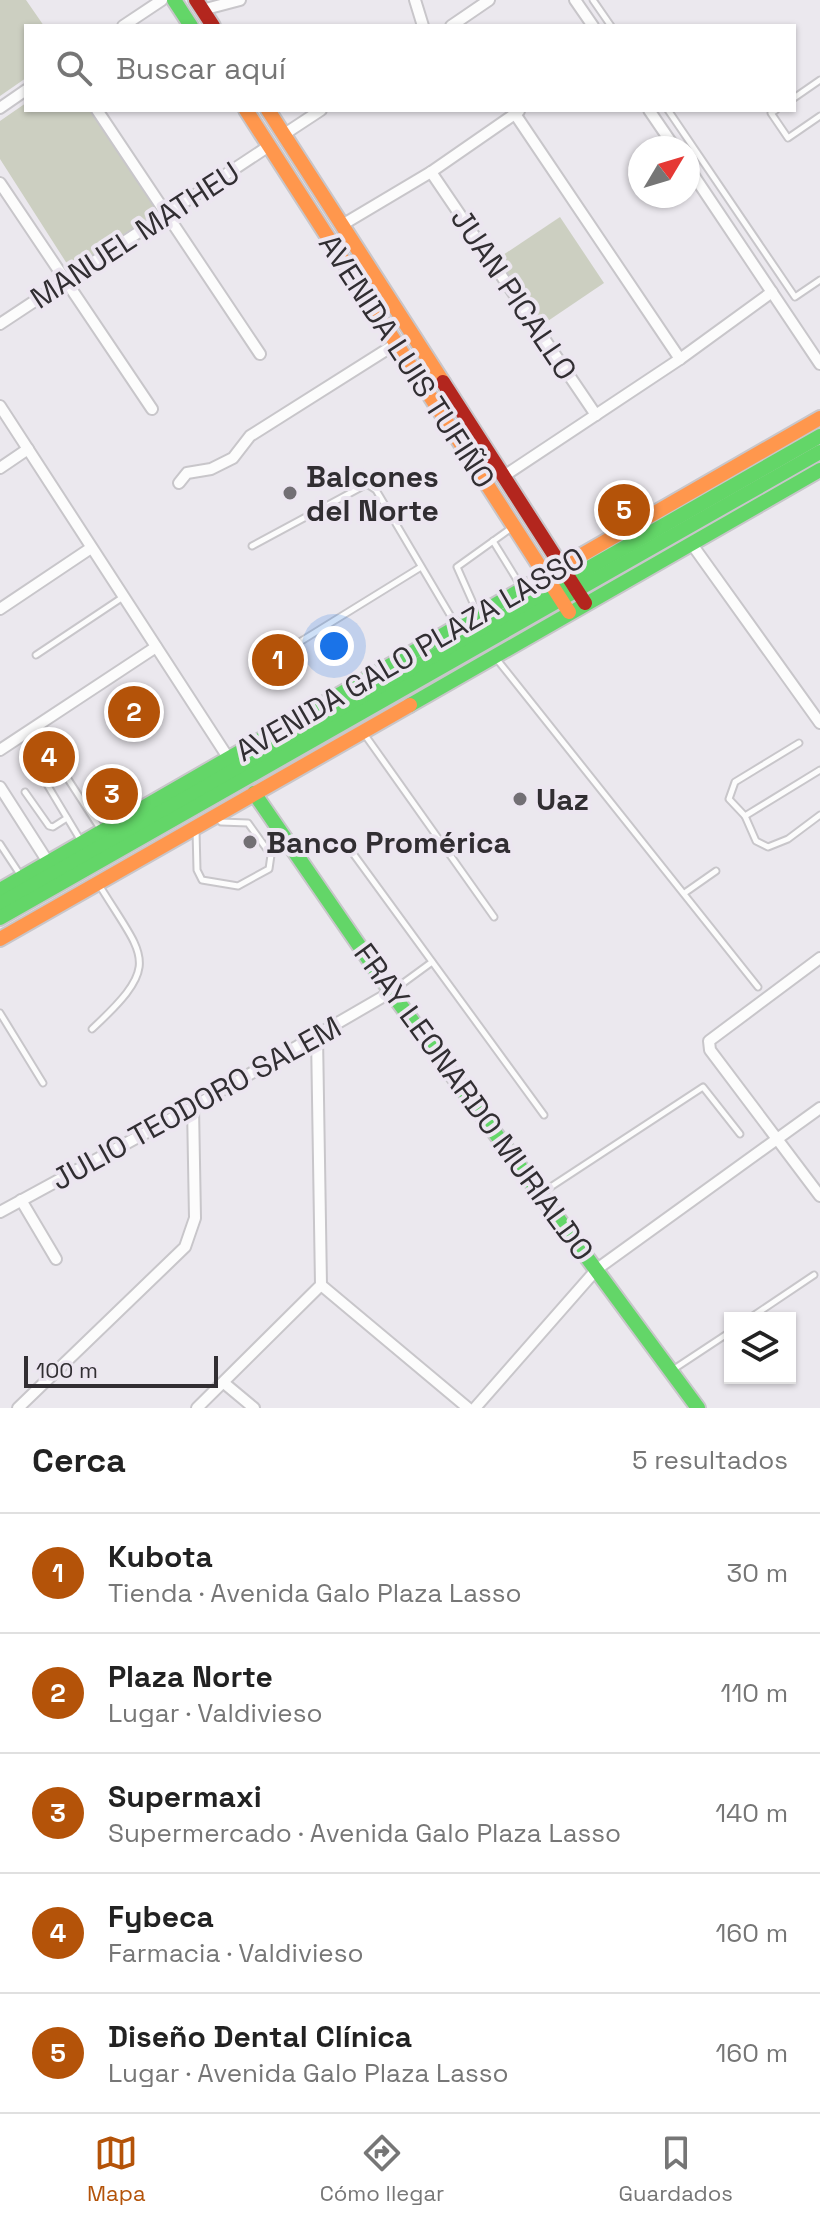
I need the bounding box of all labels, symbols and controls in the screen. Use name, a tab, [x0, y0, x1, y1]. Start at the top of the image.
search box	[24, 24, 796, 112]
icon: search	[52, 46, 96, 90]
text: Buscar aquí	[116, 49, 286, 88]
north arrow	[628, 136, 700, 208]
street label: MANUEL MATHEU	[23, 153, 247, 317]
street label: JUAN PICALLO	[442, 200, 586, 388]
street label: AVENIDA LUIS TUFIÑO	[310, 226, 504, 496]
place label: Balcones del Norte	[306, 457, 439, 530]
pin: 5	[598, 480, 650, 540]
marker: Balcones del Norte	[281, 484, 299, 502]
street label: AVENIDA GALO PLAZA LASSO	[228, 538, 592, 770]
your location	[314, 626, 354, 666]
pin: 1	[252, 630, 304, 690]
pin: 2	[108, 682, 160, 742]
pin: 4	[23, 727, 75, 787]
pin: 3	[86, 764, 138, 824]
place label: Uaz	[536, 780, 589, 819]
marker: Uaz	[511, 790, 529, 808]
place label: Banco Promérica	[266, 823, 511, 862]
marker: Banco Promérica	[241, 833, 259, 851]
street label: FRAY LEONARDO MURIALDO	[346, 935, 602, 1269]
street label: JULIO TEODORO SALEM	[44, 1007, 348, 1199]
map controls	[724, 1312, 796, 1384]
button: layers	[724, 1312, 796, 1384]
scale bar	[24, 1352, 218, 1388]
text: 100 m	[36, 1356, 98, 1384]
text: Cerca	[32, 1439, 126, 1482]
text: 5 resultados	[632, 1443, 788, 1477]
text: Kubota	[108, 1537, 213, 1576]
text: 1	[52, 1556, 64, 1590]
text: 30 m	[727, 1556, 788, 1590]
text: Tienda · Avenida Galo Plaza Lasso	[108, 1576, 522, 1610]
text: Plaza Norte	[108, 1657, 273, 1696]
text: 2	[50, 1676, 66, 1710]
text: 110 m	[721, 1676, 788, 1710]
text: Lugar · Valdivieso	[108, 1696, 322, 1730]
text: Supermaxi	[108, 1777, 262, 1816]
text: 3	[50, 1796, 66, 1830]
text: 140 m	[715, 1796, 788, 1830]
text: Supermercado · Avenida Galo Plaza Lasso	[108, 1816, 621, 1850]
text: Fybeca	[108, 1897, 214, 1936]
text: 4	[50, 1916, 66, 1950]
text: 160 m	[716, 1916, 788, 1950]
text: Farmacia · Valdivieso	[108, 1936, 363, 1970]
text: Diseño Dental Clínica	[108, 2017, 412, 2056]
text: 5	[50, 2036, 66, 2070]
text: 160 m	[716, 2036, 788, 2070]
text: Lugar · Avenida Galo Plaza Lasso	[108, 2056, 509, 2090]
tab: Mapa	[87, 2131, 146, 2207]
tab: Cómo llegar	[320, 2131, 444, 2207]
tab: Guardados	[619, 2131, 733, 2207]

